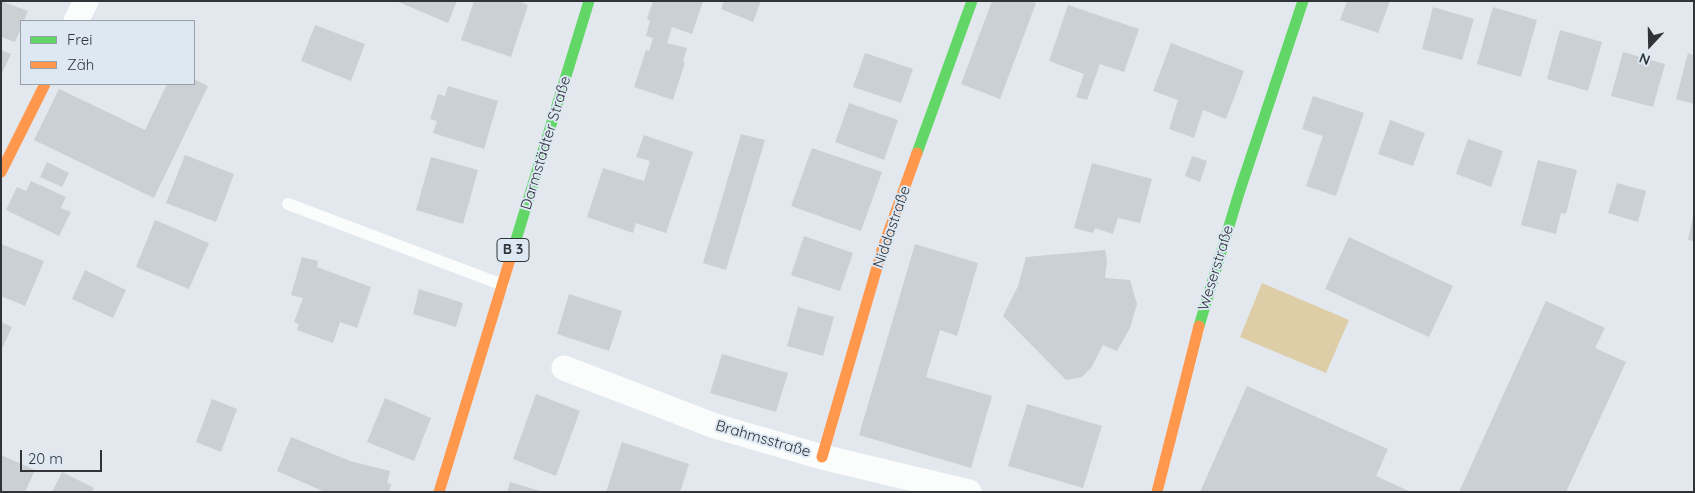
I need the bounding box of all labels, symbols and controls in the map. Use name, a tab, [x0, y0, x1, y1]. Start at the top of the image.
legend	[20, 20, 195, 85]
north arrow	[1625, 20, 1675, 70]
text: Frei	[67, 30, 93, 49]
text: N	[1637, 49, 1653, 69]
text: Zäh	[67, 55, 94, 74]
street label: Darmstädter Straße	[517, 74, 575, 212]
street label: Niddastraße	[870, 184, 914, 270]
street label: Weserstraße	[1194, 223, 1238, 313]
road number: B 3	[497, 238, 529, 262]
street label: Brahmsstraße	[713, 417, 813, 461]
scale bar	[22, 440, 105, 472]
text: 20 m	[28, 449, 63, 468]

